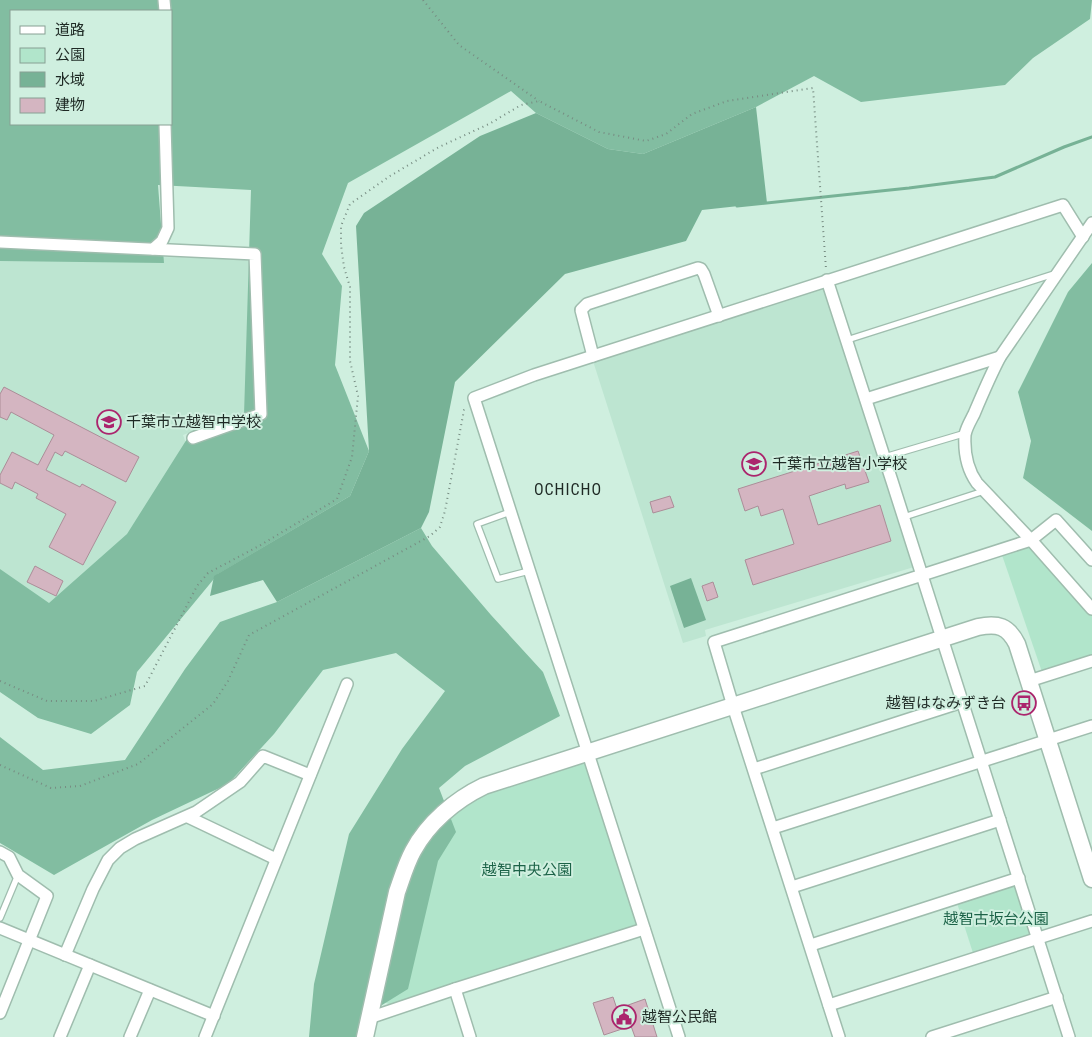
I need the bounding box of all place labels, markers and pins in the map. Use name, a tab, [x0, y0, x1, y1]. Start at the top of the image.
school or university icon: 千葉市立越智中学校	[96, 409, 122, 435]
place label: 千葉市立越智中学校	[126, 413, 261, 431]
school or university icon: 千葉市立越智小学校	[741, 451, 767, 477]
place label: 千葉市立越智小学校	[772, 455, 907, 473]
bus stop icon: 越智はなみずき台	[1011, 690, 1037, 716]
place label: 越智はなみずき台	[885, 694, 1006, 712]
public building icon: 越智公民館	[611, 1004, 637, 1030]
place label: 越智公民館	[641, 1008, 717, 1026]

